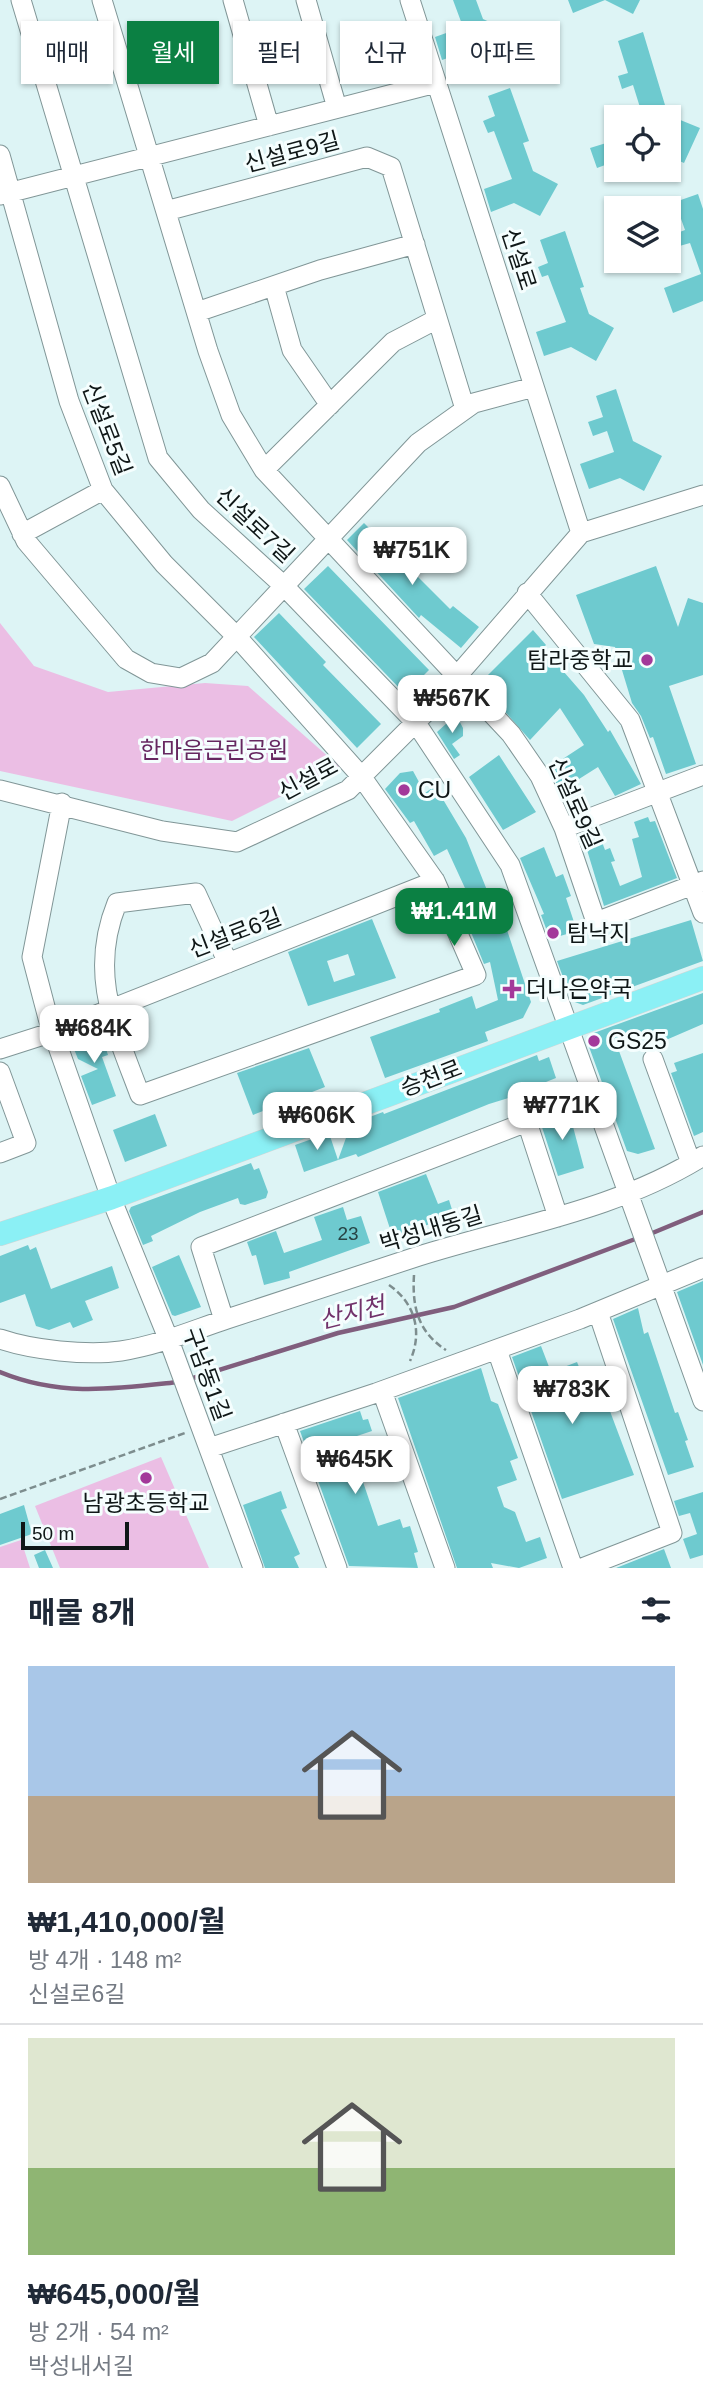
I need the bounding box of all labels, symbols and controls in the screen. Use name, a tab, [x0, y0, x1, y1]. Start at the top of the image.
chip: 매매	[21, 21, 113, 84]
chip: 월세	[127, 21, 219, 84]
chip: 필터	[233, 21, 326, 84]
chip: 신규	[340, 21, 432, 84]
chip: 아파트	[446, 21, 560, 84]
map controls	[604, 105, 681, 273]
button: locate	[604, 105, 681, 182]
street label: 신설로9길	[242, 127, 342, 177]
button: layers	[604, 196, 681, 273]
street label: 신설로	[497, 225, 541, 293]
street label: 신설로5길	[77, 379, 137, 479]
street label: 신설로7길	[211, 482, 299, 568]
pin: ₩751K	[363, 528, 461, 587]
text: ₩751K	[374, 537, 450, 563]
place label: 탐라중학교	[527, 647, 633, 673]
marker: 탐라중학교	[639, 652, 655, 668]
pin: ₩567K	[403, 676, 501, 735]
text: ₩567K	[414, 685, 490, 711]
park label: 한마음근린공원	[140, 737, 288, 763]
street label: 신설로	[274, 753, 342, 805]
street label: 신설로9길	[543, 753, 607, 853]
place label: CU	[418, 777, 451, 803]
marker: CU	[396, 782, 412, 798]
pin: ₩1.41M	[397, 888, 511, 948]
text: ₩1.41M	[411, 898, 497, 924]
street label: 신설로6길	[185, 903, 285, 963]
place label: 탐낙지	[567, 920, 630, 946]
marker: 탐낙지	[545, 925, 561, 941]
place label: 더나은약국	[526, 976, 632, 1002]
marker: 더나은약국	[504, 981, 520, 997]
pin: ₩684K	[45, 1006, 143, 1065]
text: ₩684K	[56, 1015, 132, 1041]
place label: GS25	[608, 1028, 667, 1054]
marker: GS25	[586, 1033, 602, 1049]
street label: 승천로	[397, 1054, 465, 1102]
pin: ₩771K	[513, 1082, 611, 1142]
pin: ₩606K	[268, 1092, 366, 1152]
text: ₩771K	[524, 1092, 600, 1118]
text: ₩606K	[279, 1102, 355, 1128]
street label: 박성내동길	[377, 1201, 485, 1257]
house number: 23	[337, 1223, 359, 1244]
water label: 산지천	[316, 1291, 390, 1334]
street label: 구남동1길	[178, 1324, 236, 1424]
pin: ₩783K	[523, 1366, 621, 1426]
text: ₩783K	[534, 1376, 610, 1402]
pin: ₩645K	[306, 1436, 404, 1496]
text: ₩645K	[317, 1446, 393, 1472]
marker: 남광초등학교	[138, 1470, 154, 1486]
place label: 남광초등학교	[83, 1490, 209, 1516]
scale bar	[21, 1519, 130, 1551]
text: 50 m	[32, 1523, 74, 1544]
icon: filters	[637, 1591, 675, 1629]
text: 매물 8개	[28, 1596, 136, 1629]
icon: home	[289, 1712, 415, 1838]
text: ₩1,410,000/월	[28, 1905, 226, 1938]
text: 방 4개 · 148 m²	[28, 1947, 182, 1973]
text: 신설로6길	[28, 1981, 125, 2007]
icon: home	[289, 2084, 415, 2210]
text: ₩645,000/월	[28, 2277, 201, 2310]
text: 방 2개 · 54 m²	[28, 2319, 169, 2345]
text: 박성내서길	[28, 2353, 134, 2379]

